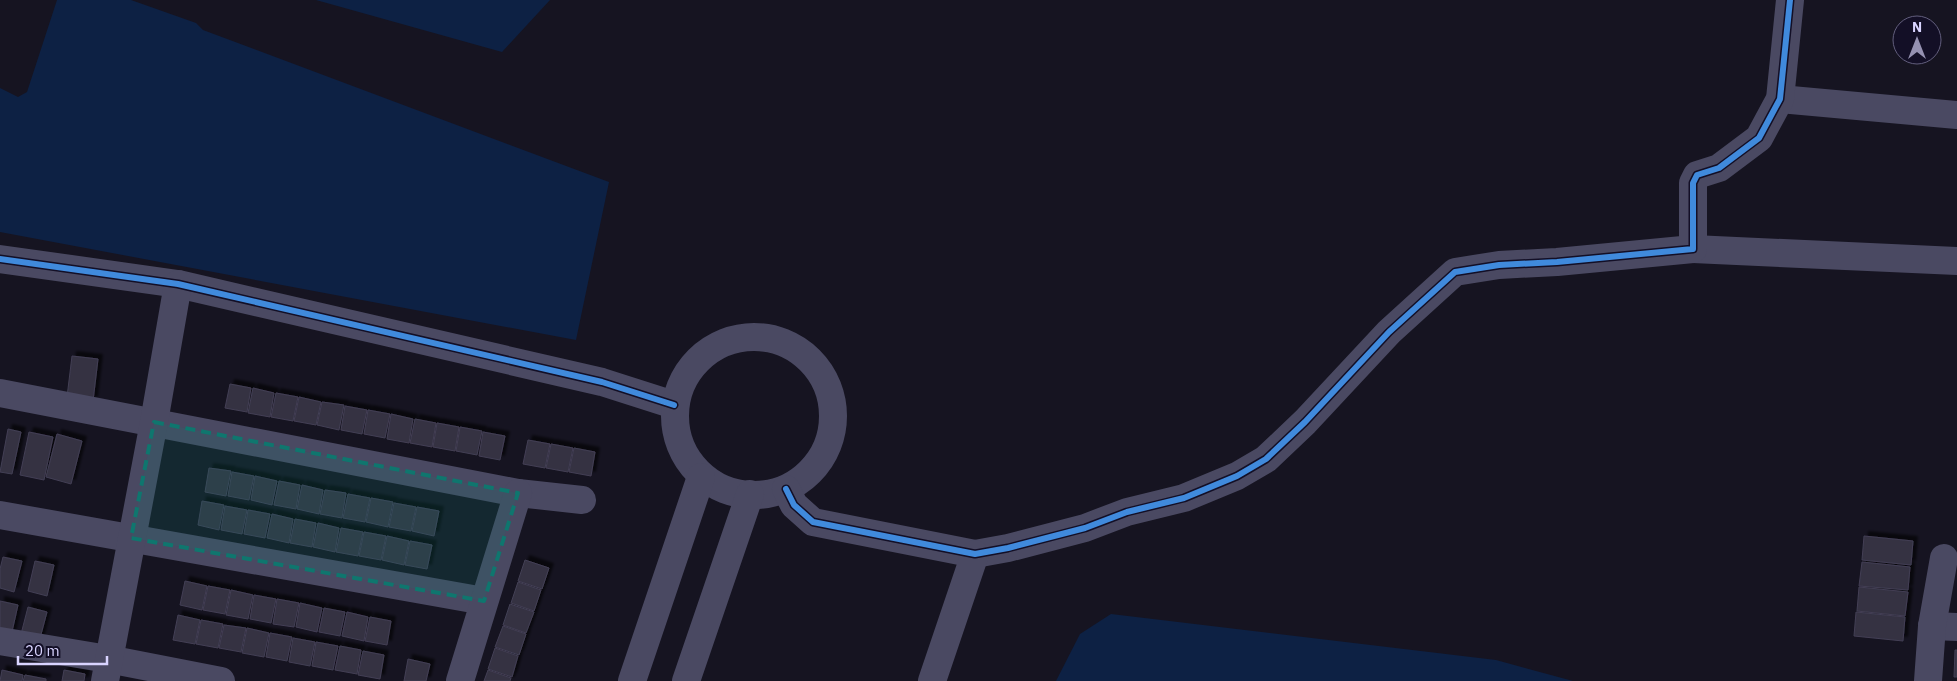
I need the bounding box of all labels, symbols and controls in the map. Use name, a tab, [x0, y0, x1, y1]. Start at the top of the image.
north arrow	[1892, 15, 1942, 65]
text: N	[1912, 18, 1922, 36]
scale bar	[18, 634, 106, 666]
text: 20 m	[25, 641, 60, 660]

